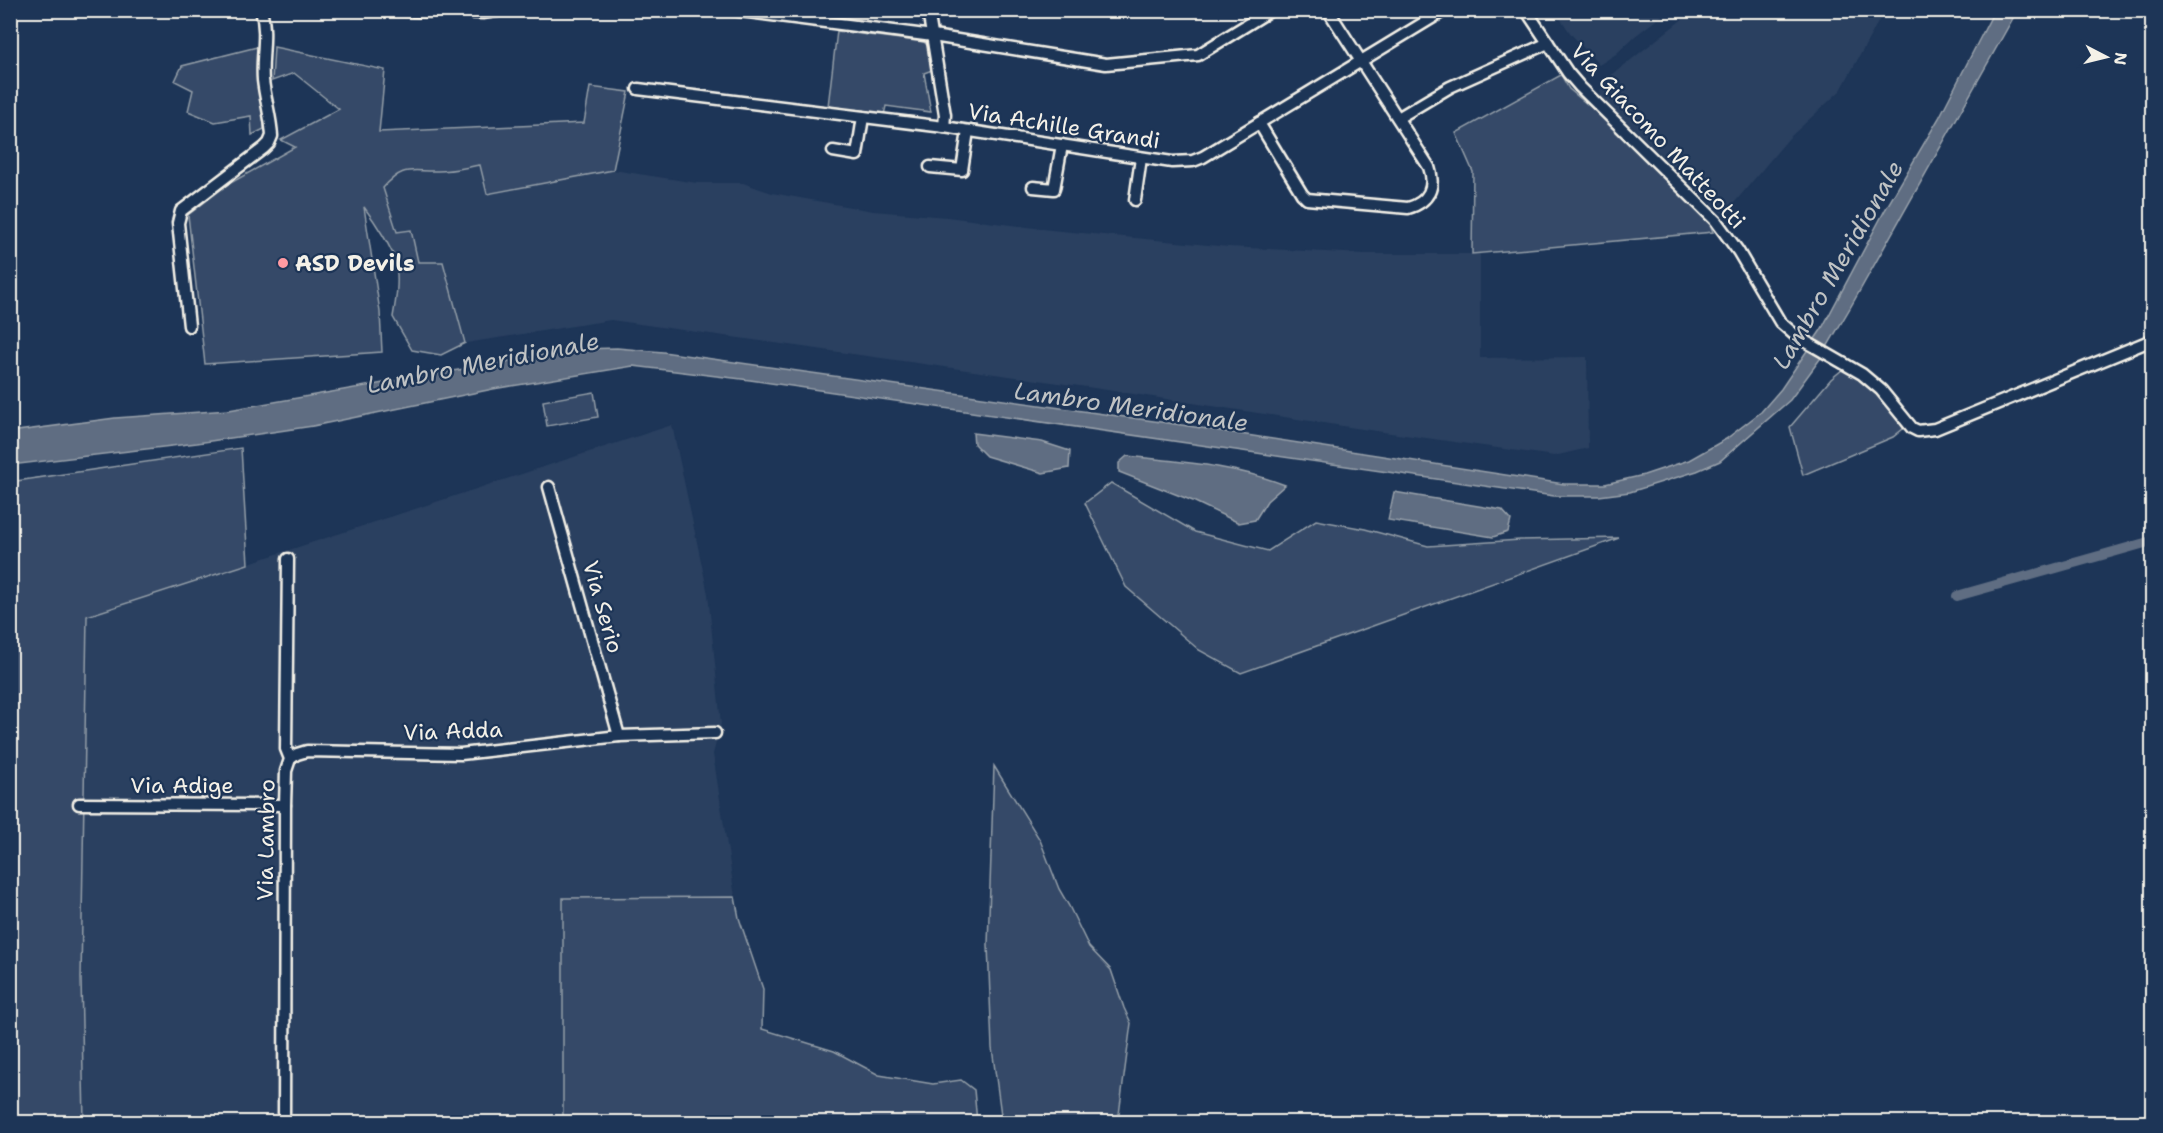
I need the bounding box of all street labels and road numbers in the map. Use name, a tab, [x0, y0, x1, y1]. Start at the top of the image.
street label: Via Giacomo Matteotti	[1564, 37, 1752, 235]
street label: Via Achille Grandi	[966, 97, 1162, 155]
street label: Via Serio	[576, 557, 630, 657]
street label: Via Adda	[403, 715, 504, 747]
street label: Via Adige	[130, 771, 234, 800]
street label: Via Lambro	[250, 779, 282, 901]

